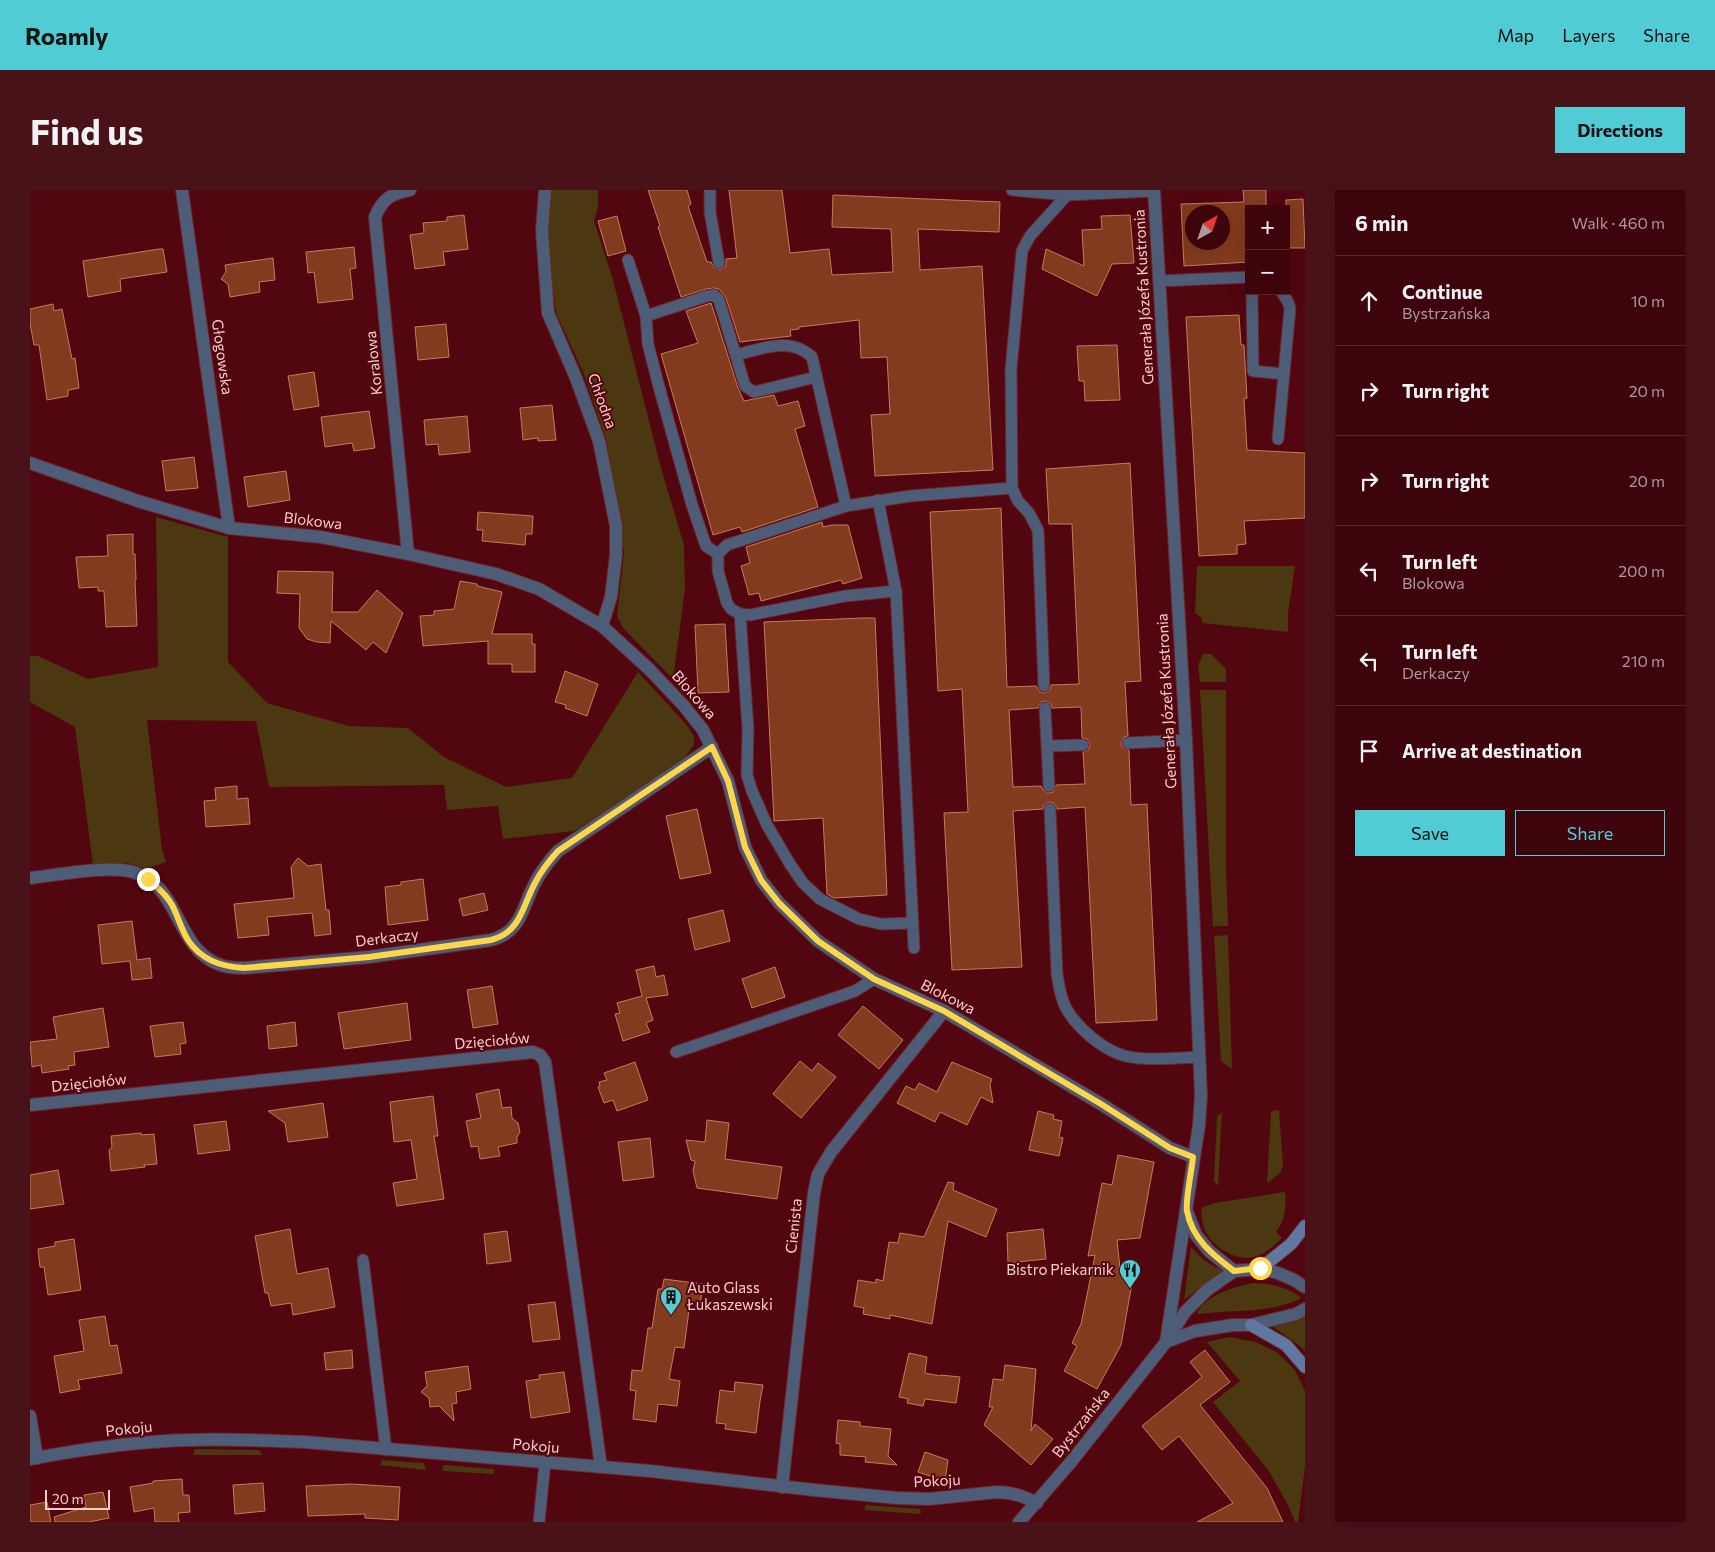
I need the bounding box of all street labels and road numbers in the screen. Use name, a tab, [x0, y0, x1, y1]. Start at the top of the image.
street label: Generała Józefa Kustronia	[1129, 209, 1157, 385]
street label: Głogowska	[209, 318, 237, 396]
street label: Koralowa	[361, 330, 385, 396]
street label: Chłodna	[585, 371, 621, 431]
street label: Blokowa	[283, 508, 343, 533]
street label: Generała Józefa Kustronia	[1152, 613, 1180, 789]
street label: Blokowa	[669, 666, 721, 722]
street label: Derkaczy	[354, 924, 420, 950]
street label: Blokowa	[918, 975, 979, 1017]
street label: Dzięciołów	[453, 1028, 530, 1052]
street label: Dzięciołów	[50, 1069, 127, 1095]
street label: Cienista	[781, 1197, 805, 1254]
street label: Bystrzańska	[1048, 1384, 1113, 1461]
street label: Pokoju	[105, 1417, 153, 1439]
street label: Pokoju	[512, 1434, 560, 1456]
street label: Pokoju	[913, 1470, 961, 1490]

